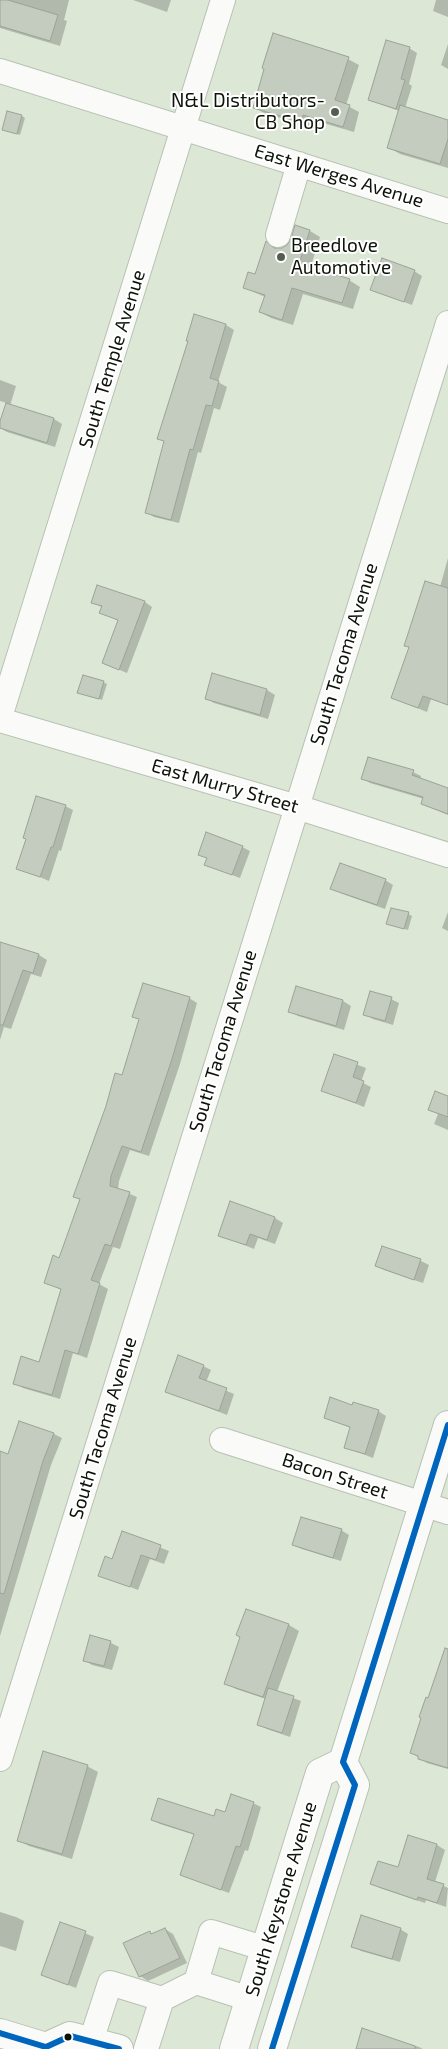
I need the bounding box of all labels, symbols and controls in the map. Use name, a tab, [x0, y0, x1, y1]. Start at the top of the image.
place label: N&L Distributors- CB Shop	[171, 90, 325, 134]
marker: N&L Distributors- CB Shop	[329, 106, 341, 118]
street label: East Werges Avenue	[252, 139, 426, 213]
place label: Breedlove Automotive	[291, 235, 391, 279]
marker: Breedlove Automotive	[275, 251, 287, 263]
street label: South Temple Avenue	[74, 267, 150, 451]
street label: South Tacoma Avenue	[305, 560, 383, 748]
street label: East Murry Street	[149, 754, 301, 818]
street label: South Tacoma Avenue	[184, 947, 262, 1135]
street label: South Tacoma Avenue	[64, 1334, 142, 1522]
street label: Bacon Street	[279, 1448, 391, 1504]
street label: South Keystone Avenue	[240, 1799, 322, 1999]
unlabelled marker	[63, 2032, 73, 2042]

